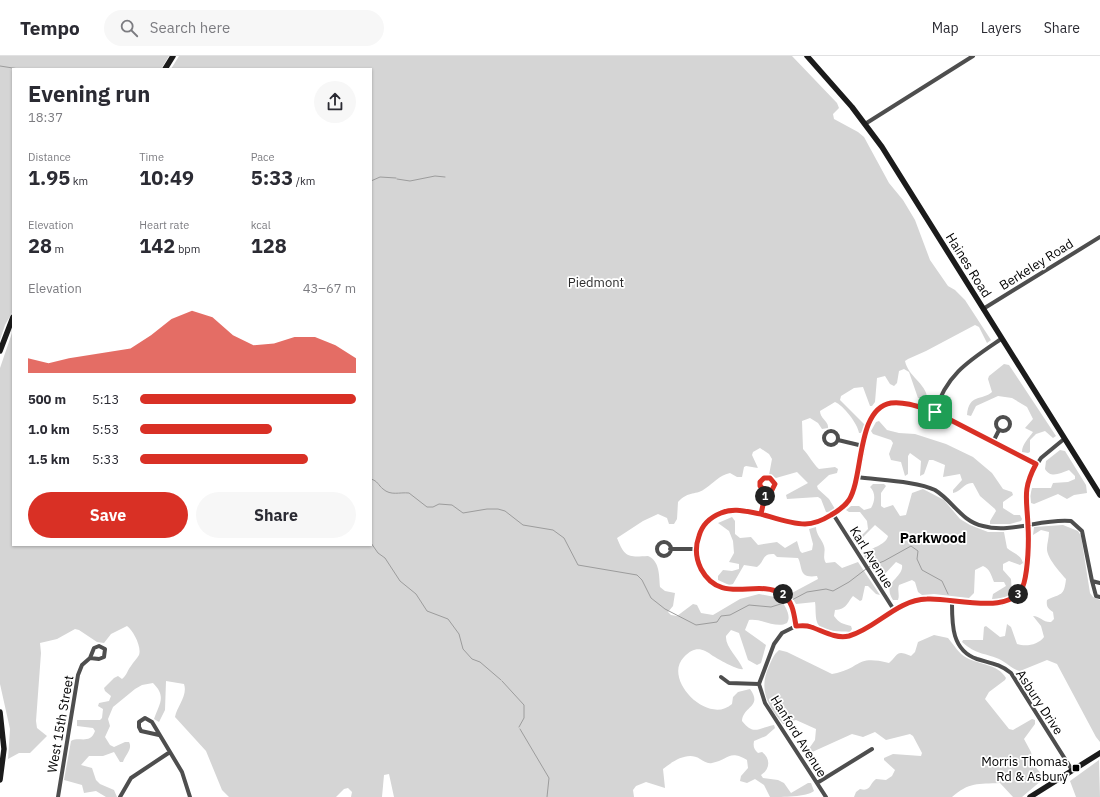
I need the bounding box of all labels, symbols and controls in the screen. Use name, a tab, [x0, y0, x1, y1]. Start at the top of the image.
search box	[104, 10, 384, 46]
text: Tempo	[20, 16, 80, 40]
icon: search	[118, 17, 140, 39]
text: Search here	[150, 18, 230, 37]
text: Map	[932, 19, 959, 37]
text: Layers	[981, 19, 1022, 37]
text: Share	[1044, 19, 1080, 37]
text: Evening run	[28, 79, 150, 108]
button: share	[314, 81, 356, 123]
text: 18:37	[28, 109, 63, 126]
text: Distance	[28, 150, 71, 164]
text: Time	[139, 150, 164, 164]
text: Pace	[251, 150, 275, 164]
text: 1.95	[28, 164, 70, 191]
text: 10:49	[139, 164, 194, 191]
text: 5:33	[251, 164, 293, 191]
text: km	[70, 174, 88, 188]
text: /km	[293, 174, 315, 188]
text: Elevation	[28, 218, 74, 232]
text: Heart rate	[139, 218, 189, 232]
text: kcal	[251, 218, 271, 232]
street label: Haines Road	[942, 230, 995, 301]
text: 28	[28, 232, 52, 259]
text: 142	[139, 232, 175, 259]
text: 128	[251, 232, 287, 259]
street label: Berkeley Road	[996, 235, 1076, 294]
text: m	[52, 242, 64, 256]
text: bpm	[175, 242, 200, 256]
park label: Piedmont	[568, 274, 624, 291]
text: Elevation	[28, 280, 82, 297]
text: 43–67 m	[303, 280, 356, 297]
text: 500 m	[28, 391, 66, 408]
text: 5:13	[92, 391, 119, 408]
pin	[918, 395, 952, 429]
icon: arrive	[924, 401, 946, 423]
text: 1.0 km	[28, 421, 70, 438]
text: 5:53	[92, 421, 119, 438]
text: 1.5 km	[28, 451, 70, 468]
text: 5:33	[92, 451, 119, 468]
pin: 1	[755, 486, 775, 506]
text: 1	[762, 489, 768, 503]
button: Save	[28, 492, 188, 538]
button: Share	[196, 492, 356, 538]
street label: Karl Avenue	[846, 523, 897, 591]
district label: Parkwood	[900, 529, 966, 547]
pin: 2	[773, 584, 793, 604]
pin: 3	[1008, 584, 1028, 604]
text: 2	[780, 587, 786, 601]
text: 3	[1015, 587, 1021, 601]
street label: Asbury Drive	[1012, 667, 1067, 738]
street label: West 15th Street	[44, 674, 77, 774]
street label: Hanford Avenue	[767, 692, 831, 780]
place label: Morris Thomas Rd & Asbury	[981, 753, 1068, 785]
marker: Morris Thomas Rd & Asbury	[1071, 763, 1081, 773]

